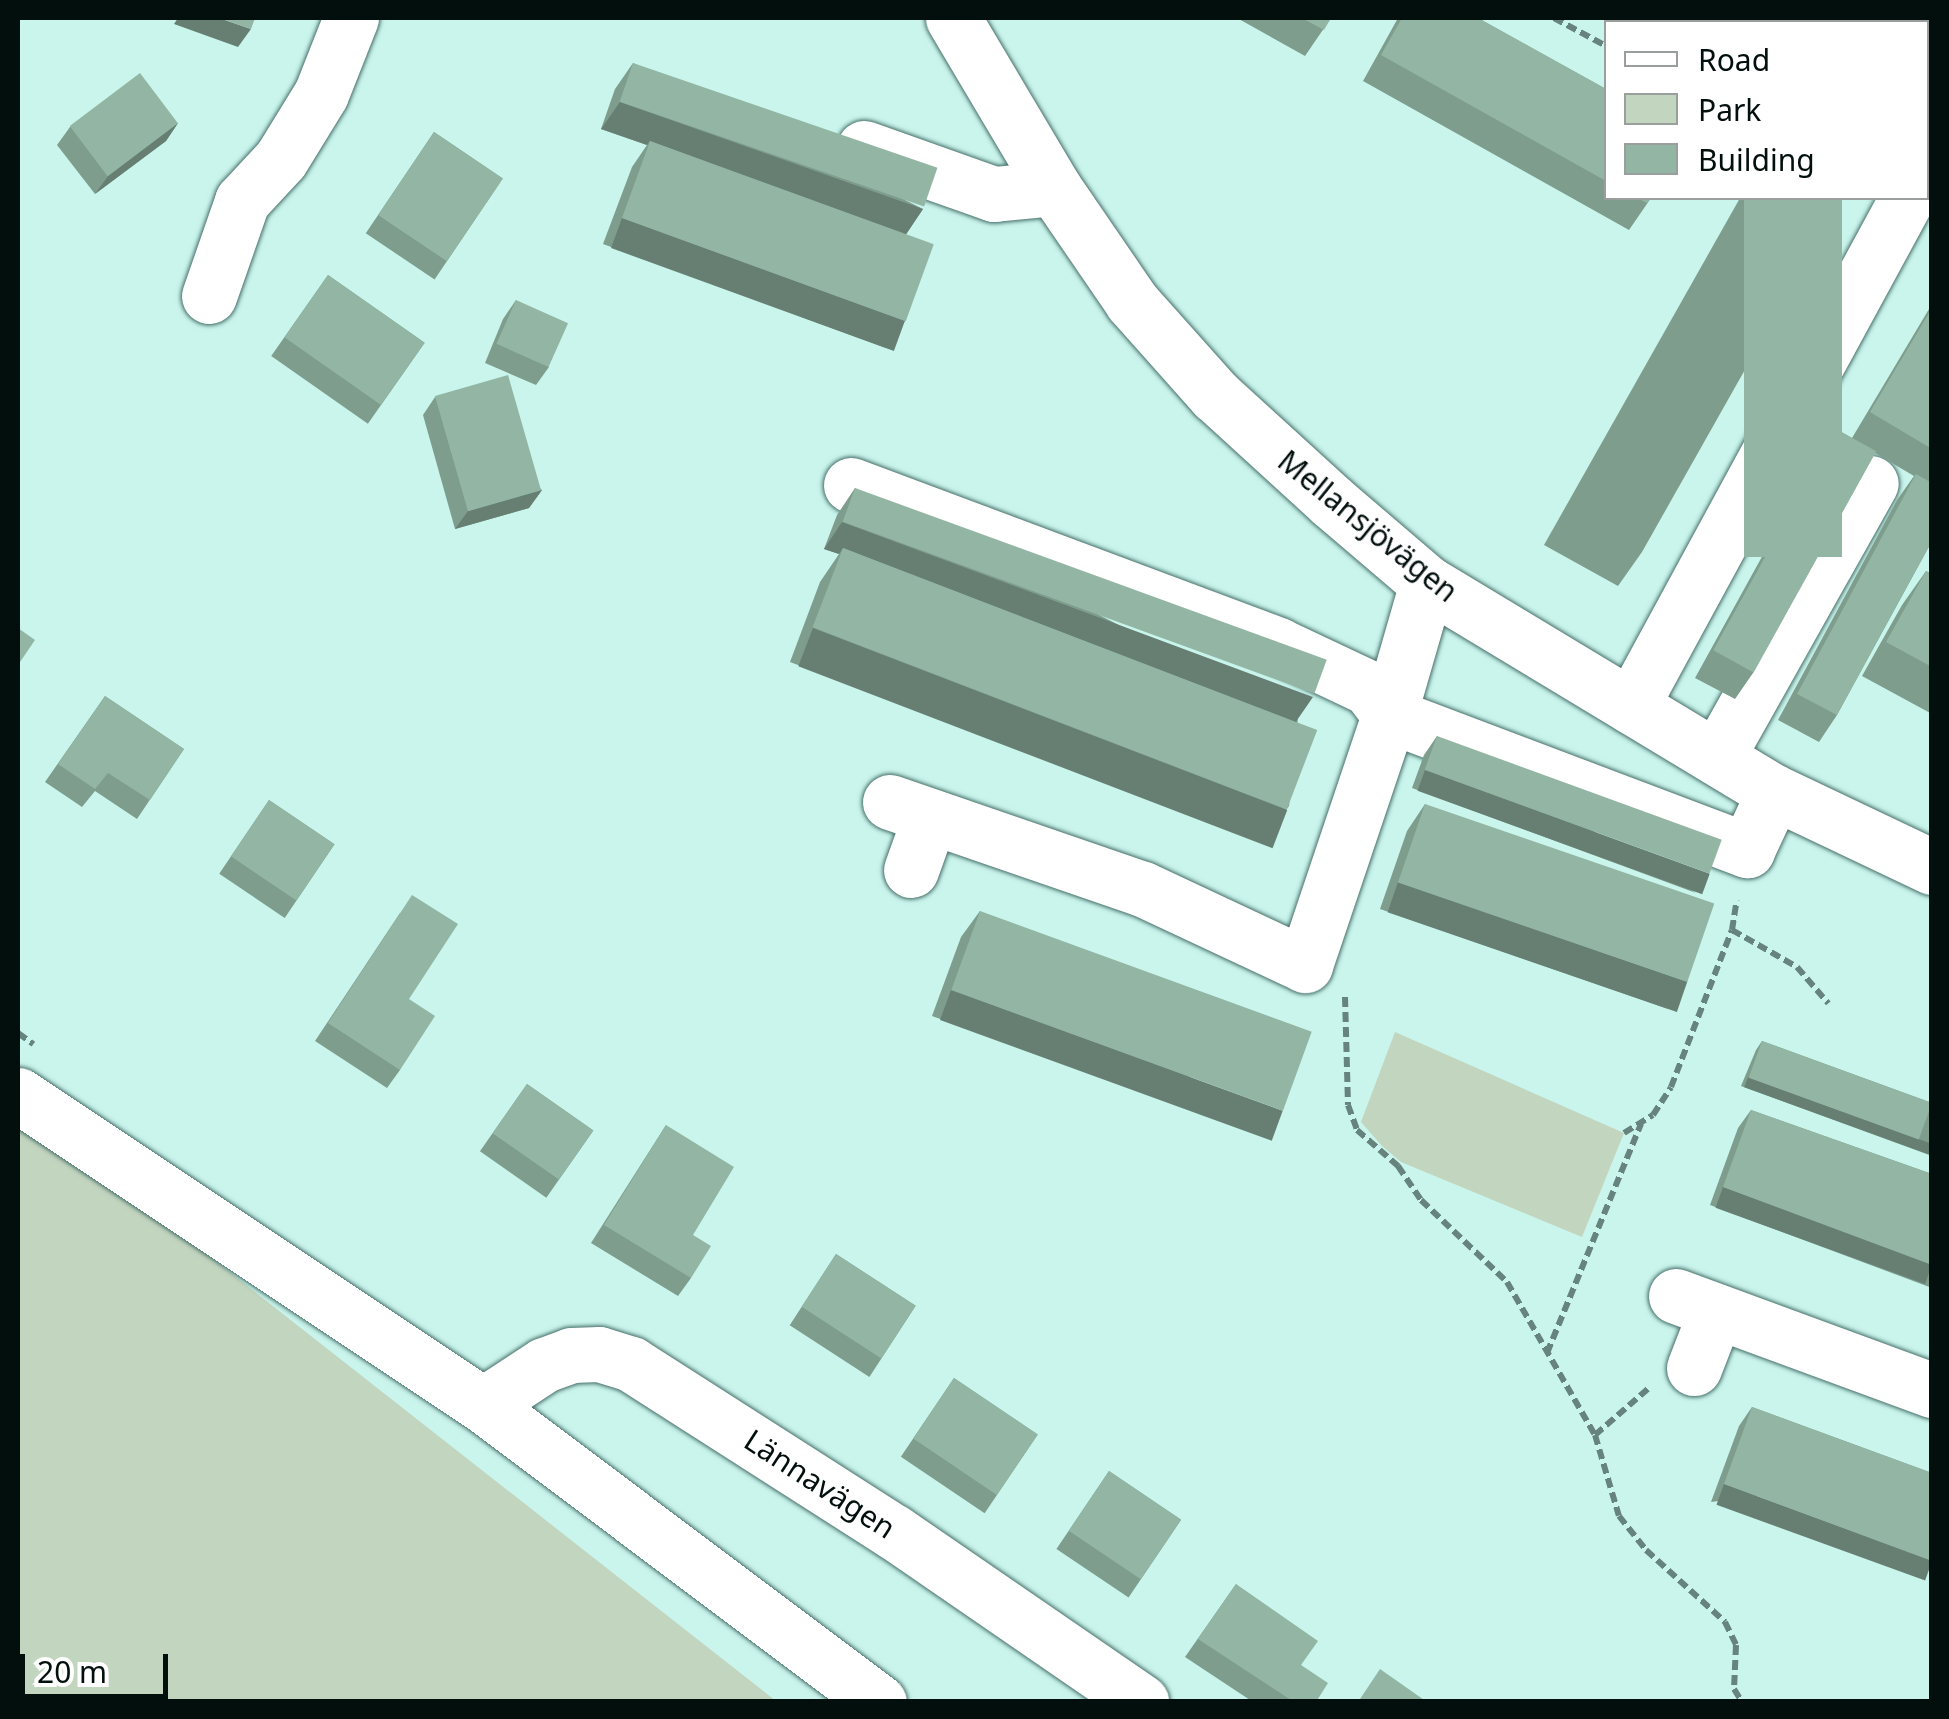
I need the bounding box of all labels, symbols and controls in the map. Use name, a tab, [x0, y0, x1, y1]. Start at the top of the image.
legend	[1604, 20, 1929, 200]
text: Road	[1698, 39, 1770, 80]
text: Park	[1698, 89, 1761, 130]
text: Building	[1698, 139, 1815, 180]
street label: Mellansjövägen	[1271, 443, 1465, 609]
street label: Lännavägen	[738, 1422, 902, 1546]
scale bar	[25, 1634, 172, 1696]
text: 20 m	[37, 1651, 107, 1692]

